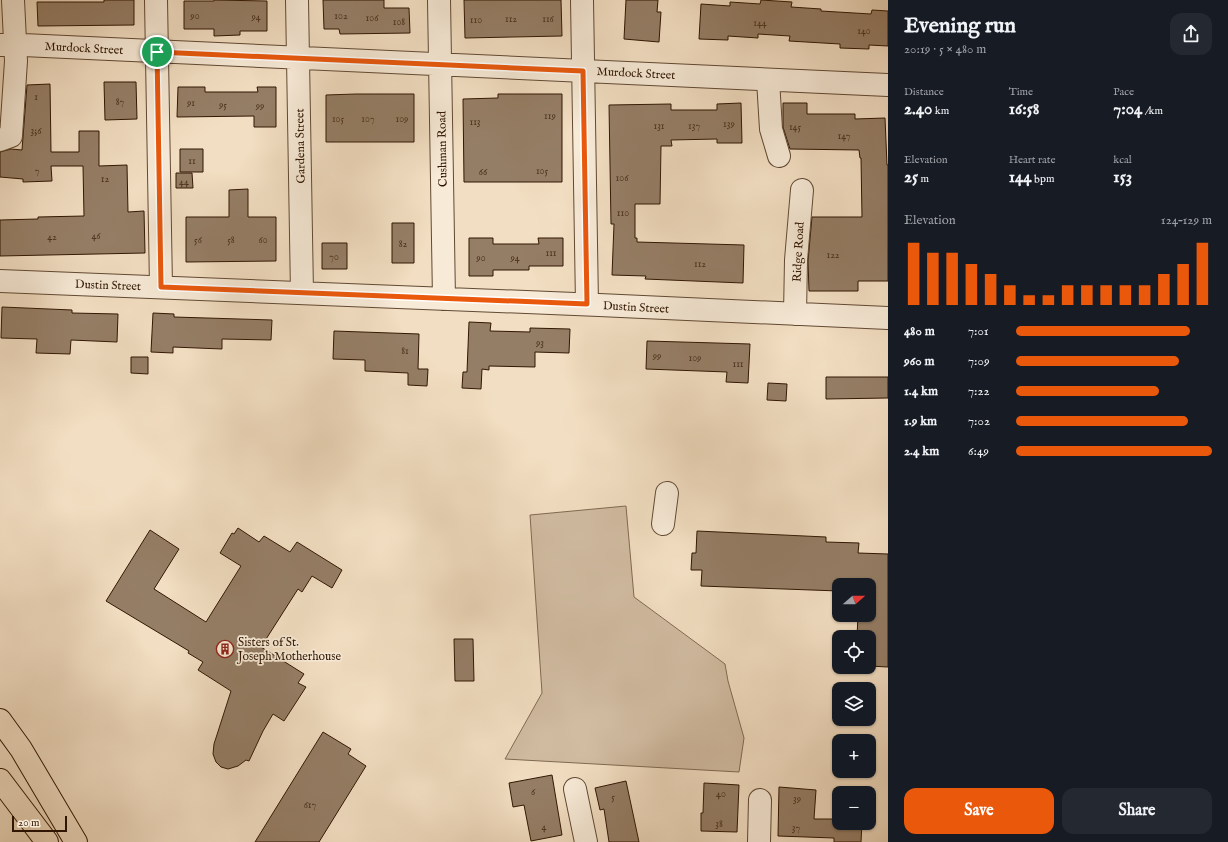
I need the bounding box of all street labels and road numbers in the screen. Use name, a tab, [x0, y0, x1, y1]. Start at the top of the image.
street label: Murdock Street	[44, 39, 124, 58]
street label: Murdock Street	[596, 64, 676, 83]
street label: Gardena Street	[292, 108, 309, 184]
street label: Cushman Road	[434, 110, 451, 187]
street label: Ridge Road	[789, 221, 808, 283]
street label: Dustin Street	[75, 277, 141, 294]
street label: Dustin Street	[603, 298, 669, 317]

